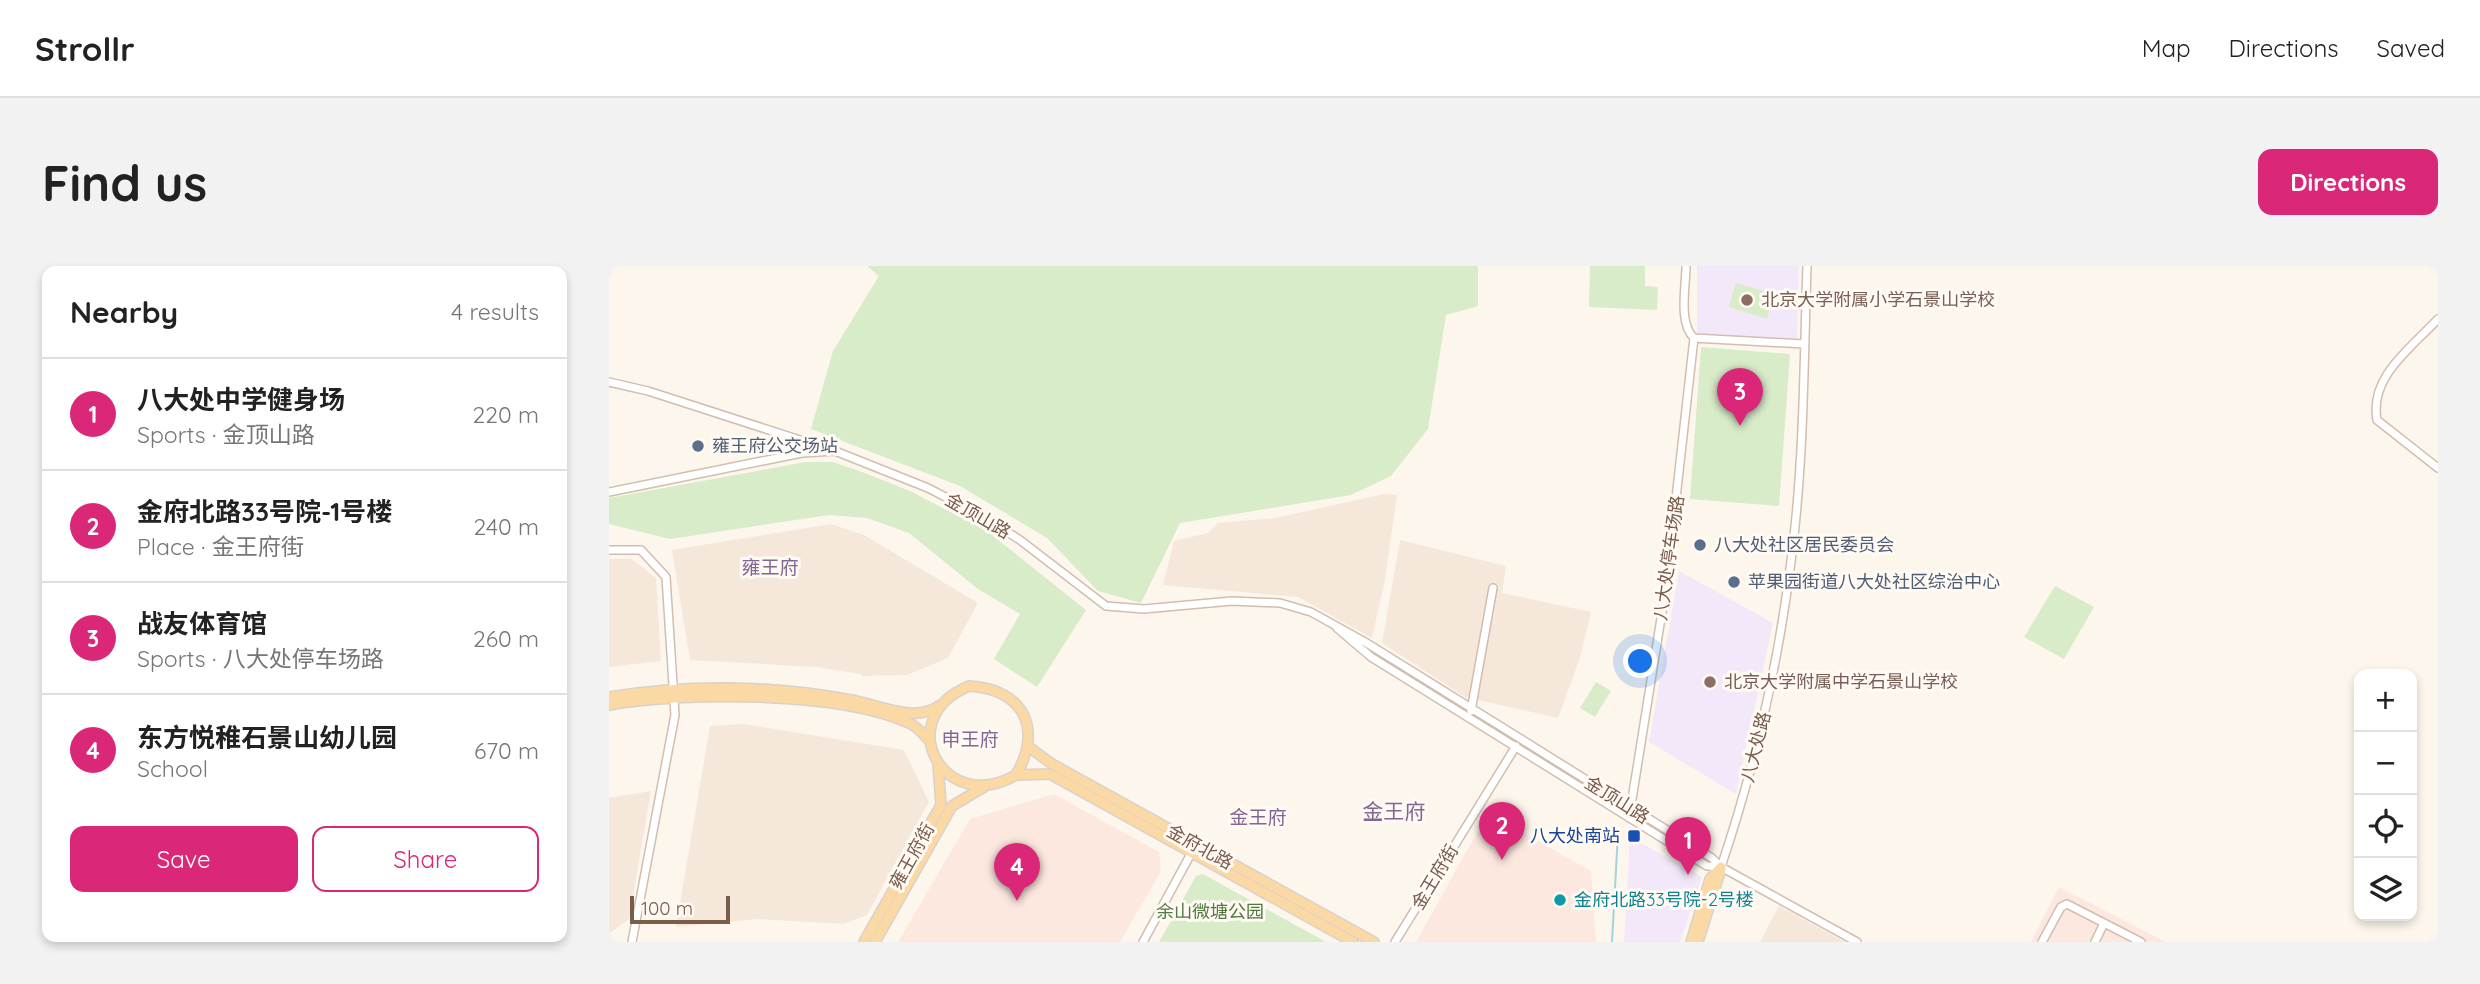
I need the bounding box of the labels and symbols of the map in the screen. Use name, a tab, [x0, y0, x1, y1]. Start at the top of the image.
place label: 北京大学附属小学石景山学校	[1761, 288, 1995, 311]
marker: 北京大学附属小学石景山学校	[1739, 292, 1755, 308]
pin: 3	[1717, 368, 1763, 426]
place label: 雍王府公交场站	[712, 434, 838, 457]
marker: 雍王府公交场站	[690, 438, 706, 454]
street label: 金顶山路	[941, 488, 1015, 544]
street label: 八大处停车场路	[1648, 494, 1689, 622]
place label: 八大处社区居民委员会	[1714, 533, 1894, 556]
marker: 八大处社区居民委员会	[1692, 537, 1708, 553]
district label: 雍王府	[741, 555, 799, 579]
place label: 苹果园街道八大处社区综治中心	[1748, 570, 2000, 593]
marker: 苹果园街道八大处社区综治中心	[1726, 574, 1742, 590]
your location	[1623, 644, 1657, 678]
place label: 北京大学附属中学石景山学校	[1724, 670, 1958, 693]
marker: 北京大学附属中学石景山学校	[1702, 674, 1718, 690]
street label: 八大处路	[1736, 709, 1775, 785]
district label: 申王府	[941, 727, 999, 751]
street label: 金顶山路	[1581, 771, 1654, 828]
district label: 金王府	[1363, 798, 1426, 824]
pin: 2	[1479, 802, 1525, 860]
district label: 金王府	[1229, 805, 1287, 829]
pin: 1	[1665, 817, 1711, 875]
street label: 雍王府街	[884, 819, 939, 893]
street label: 金府北路	[1163, 819, 1237, 874]
place label: 八大处南站	[1530, 824, 1620, 847]
marker: 八大处南站	[1626, 828, 1642, 844]
street label: 金王府街	[1406, 840, 1463, 914]
pin: 4	[994, 843, 1040, 901]
place label: 金府北路33号院-2号楼	[1574, 888, 1754, 911]
marker: 金府北路33号院-2号楼	[1552, 892, 1568, 908]
scale bar	[630, 893, 730, 925]
park label: 余山微塘公园	[1156, 900, 1264, 923]

